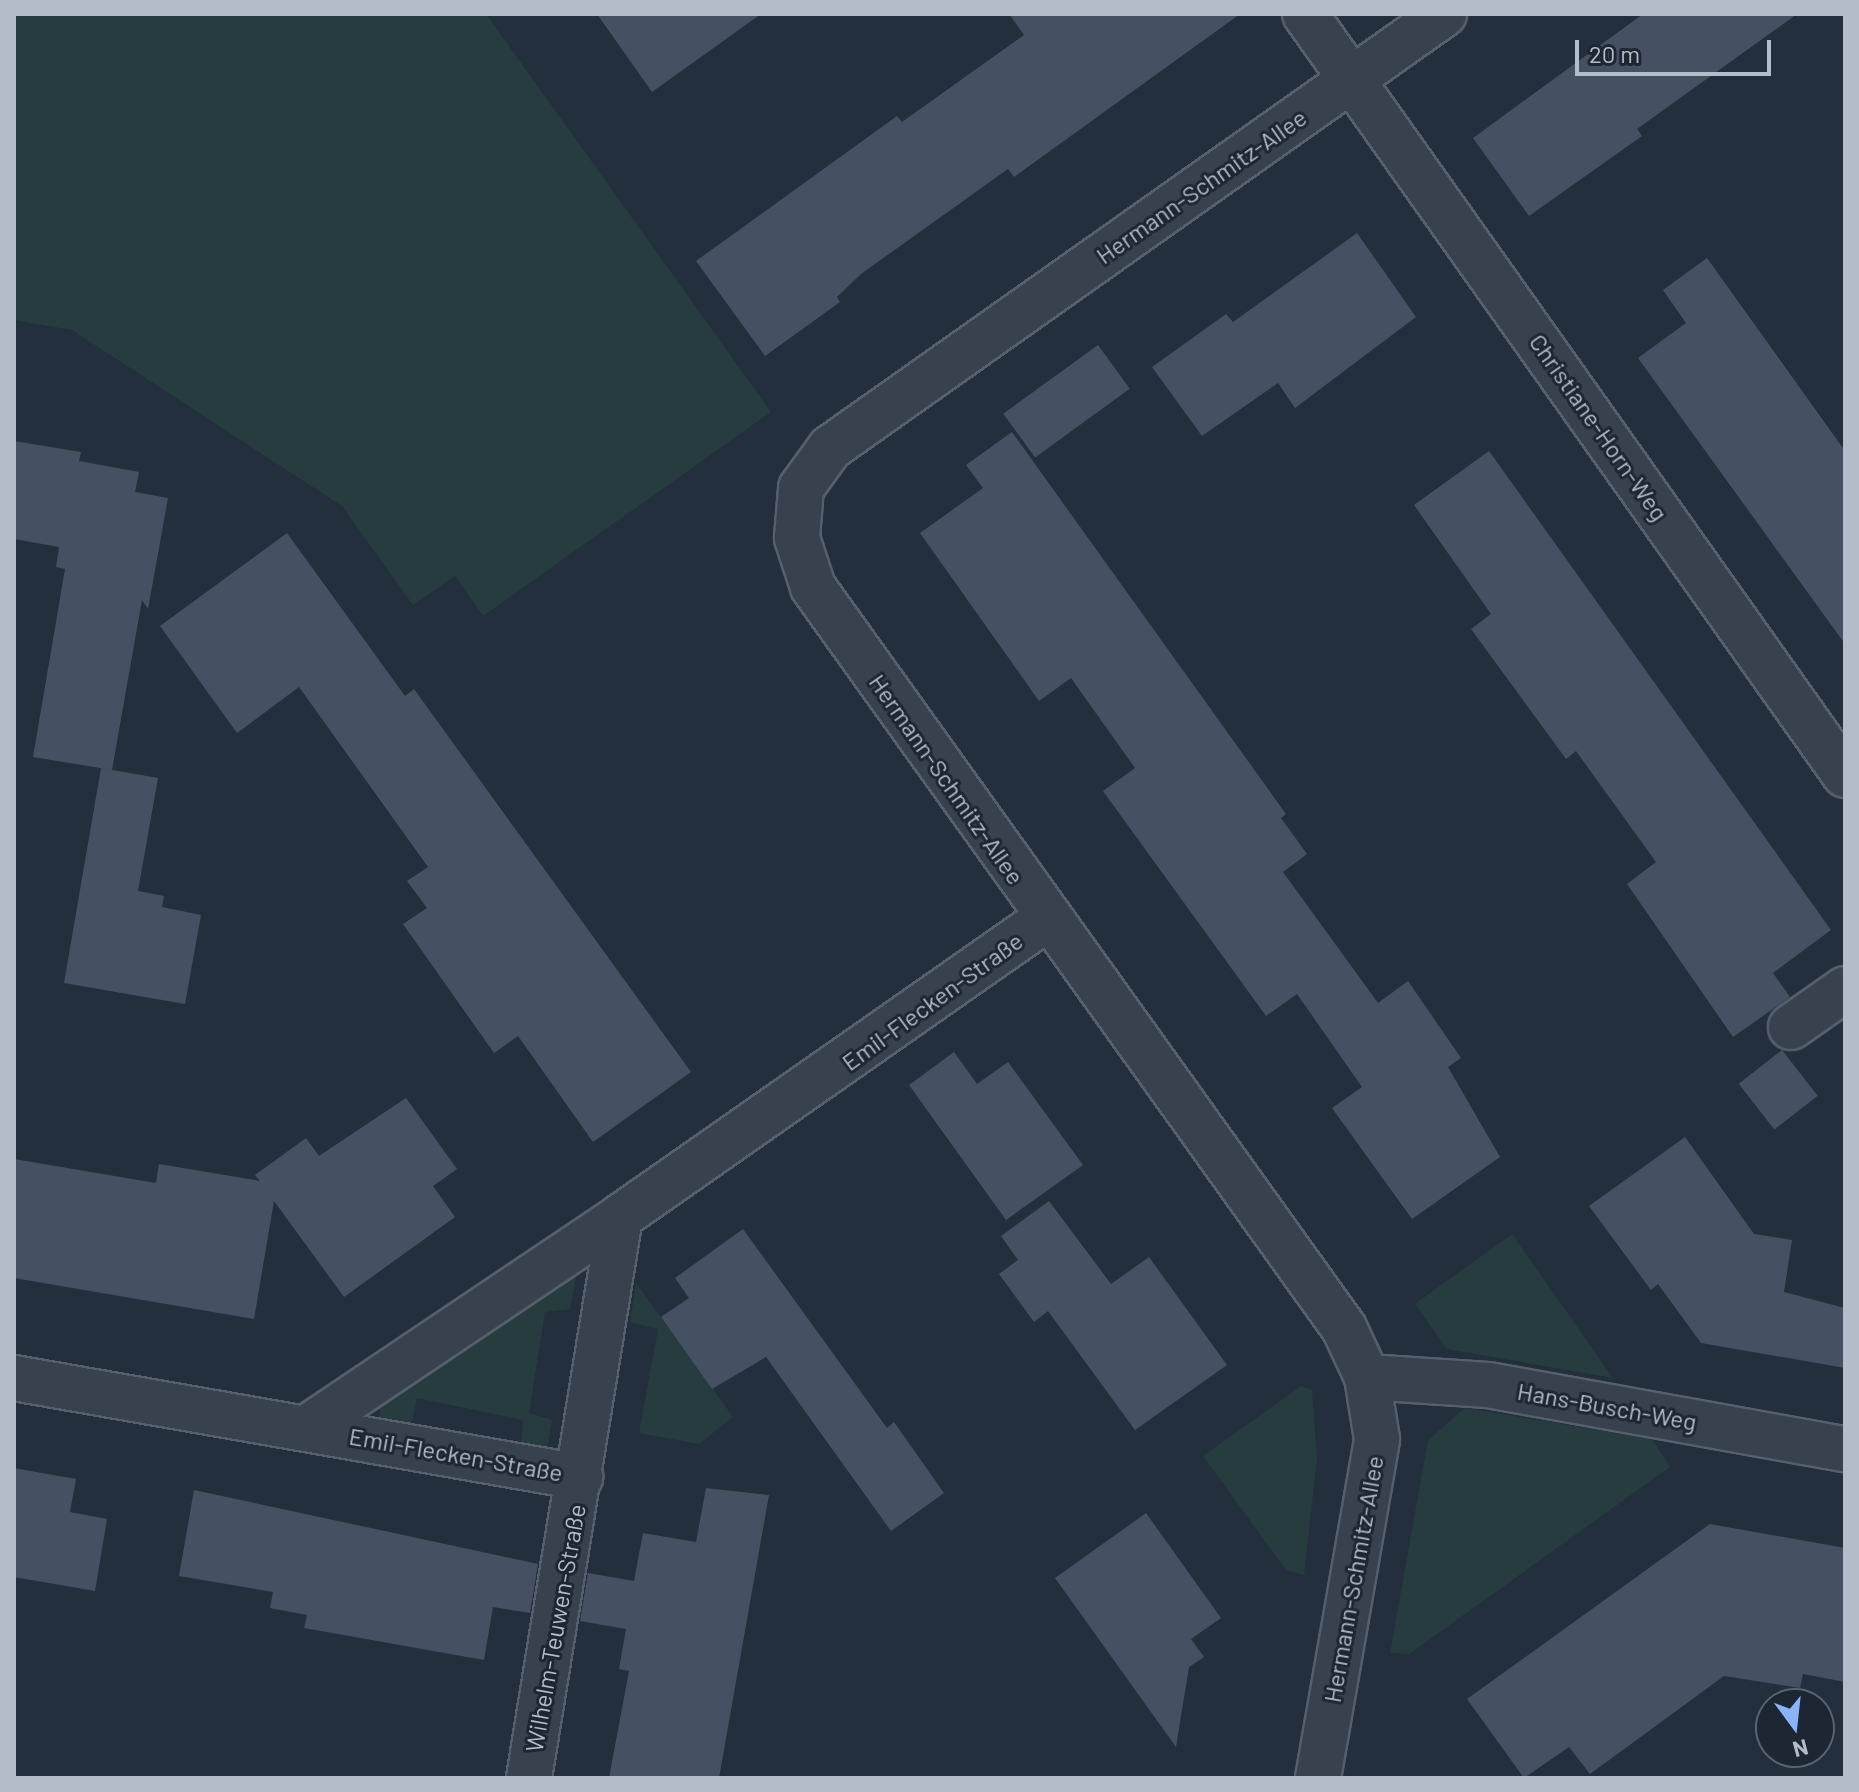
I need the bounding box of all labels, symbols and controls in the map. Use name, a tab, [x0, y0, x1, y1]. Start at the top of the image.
scale bar	[1579, 24, 1775, 74]
text: 20 m	[1589, 39, 1640, 68]
street label: Hermann-Schmitz-Allee	[1090, 103, 1312, 269]
street label: Christiane-Horn-Weg	[1524, 328, 1674, 526]
street label: Hermann-Schmitz-Allee	[864, 668, 1030, 890]
street label: Emil-Flecken-Straße	[836, 926, 1028, 1076]
street label: Hans-Busch-Weg	[1515, 1376, 1699, 1436]
street label: Emil-Flecken-Straße	[347, 1421, 565, 1487]
street label: Hermann-Schmitz-Allee	[1317, 1453, 1389, 1705]
street label: Wilhelm-Teuwen-Straße	[519, 1502, 591, 1754]
north arrow	[1755, 1688, 1835, 1768]
text: N	[1790, 1735, 1811, 1764]

